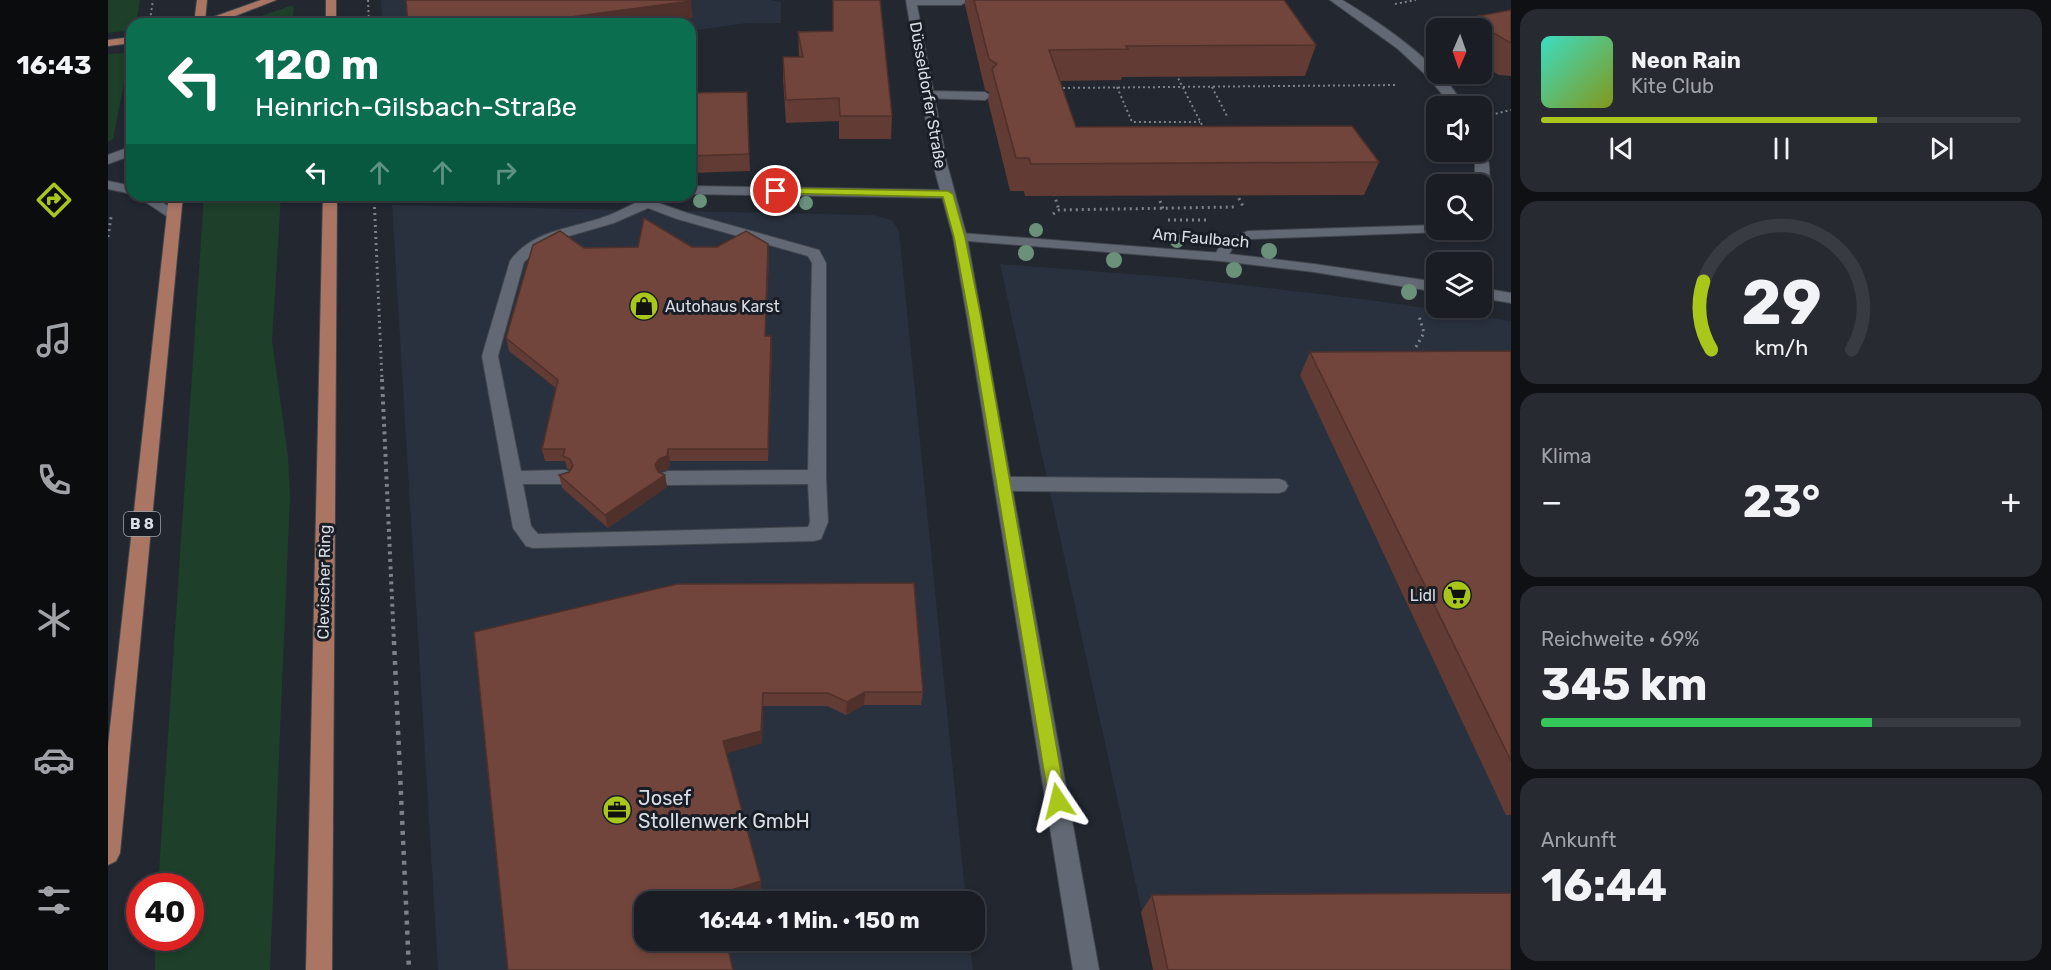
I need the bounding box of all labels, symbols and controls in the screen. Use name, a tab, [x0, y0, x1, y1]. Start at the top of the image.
north arrow	[1426, 18, 1492, 84]
map controls	[1426, 18, 1492, 318]
street label: Düsseldorfer Straße	[906, 20, 950, 170]
text: 120 m	[255, 40, 379, 90]
icon: left	[156, 42, 234, 120]
text: Neon Rain	[1631, 47, 1741, 74]
text: 16:43	[16, 49, 92, 81]
text: Kite Club	[1631, 74, 1714, 98]
text: Heinrich-Gilsbach-Straße	[255, 91, 577, 123]
button: sound	[1426, 96, 1492, 162]
icon: previous	[1605, 132, 1638, 165]
icon: pause	[1765, 132, 1798, 165]
icon: next	[1925, 132, 1958, 165]
icon: left	[300, 156, 333, 189]
icon: ahead	[363, 156, 396, 189]
icon: ahead	[426, 156, 459, 189]
icon: right	[489, 156, 522, 189]
pin	[750, 165, 801, 216]
icon: arrive	[759, 174, 792, 207]
button: search	[1426, 174, 1492, 240]
icon: directions	[33, 179, 75, 221]
street label: Am Faulbach	[1152, 224, 1250, 252]
button: layers	[1426, 252, 1492, 318]
text: 29	[1741, 266, 1821, 340]
shop icon: Autohaus Karst	[628, 290, 660, 322]
place label: Autohaus Karst	[665, 297, 780, 316]
icon: music	[33, 319, 75, 361]
text: km/h	[1754, 335, 1808, 360]
text: Klima	[1541, 444, 1592, 468]
icon: phone	[33, 459, 75, 501]
text: 23°	[1743, 475, 1820, 528]
text: −	[1541, 482, 1562, 521]
text: +	[2000, 482, 2021, 521]
road number: B 8	[124, 512, 160, 536]
street label: Clevischer Ring	[313, 524, 335, 640]
supermarket icon: Lidl	[1441, 579, 1473, 611]
place label: Lidl	[1410, 586, 1436, 605]
icon: climate	[33, 599, 75, 641]
text: Reichweite · 69%	[1541, 627, 1699, 651]
text: 345 km	[1541, 658, 1708, 711]
icon: car	[33, 739, 75, 781]
position arrow	[1026, 769, 1090, 833]
place label: Josef Stollenwerk GmbH	[638, 786, 810, 833]
office icon: Josef Stollenwerk GmbH	[601, 794, 633, 826]
text: Ankunft	[1541, 828, 1616, 852]
text: 16:44	[1541, 859, 1667, 912]
speed limit sign: 40	[126, 873, 204, 951]
icon: filters	[33, 879, 75, 921]
text: 16:44 · 1 Min. · 150 m	[699, 907, 920, 934]

